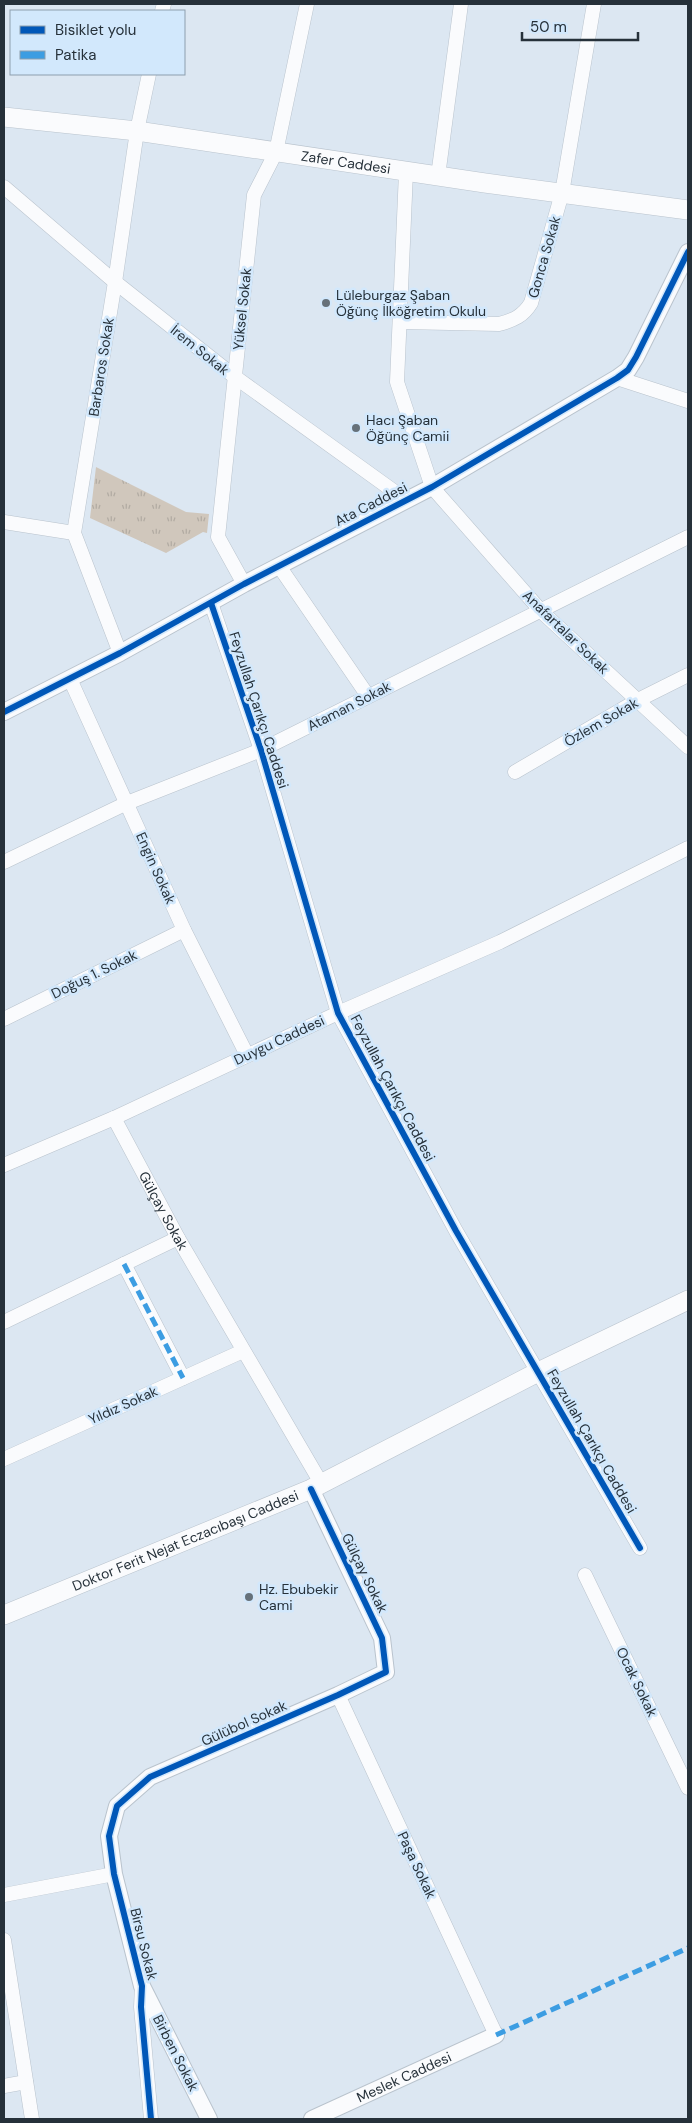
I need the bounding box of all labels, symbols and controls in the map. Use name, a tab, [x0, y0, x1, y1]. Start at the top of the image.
legend	[10, 10, 185, 75]
scale bar	[522, 10, 638, 42]
text: 50 m	[530, 17, 567, 37]
text: Bisiklet yolu	[55, 20, 136, 40]
text: Patika	[55, 45, 96, 65]
street label: Zafer Caddesi	[300, 147, 392, 178]
street label: Gonca Sokak	[524, 214, 564, 300]
street label: Yüksel Sokak	[229, 267, 255, 351]
place label: Lüleburgaz Şaban Öğünç İlköğretim Okulu	[336, 286, 486, 320]
marker: Lüleburgaz Şaban Öğünç İlköğretim Okulu	[320, 297, 332, 309]
street label: Barbaros Sokak	[84, 316, 118, 418]
street label: İrem Sokak	[167, 321, 233, 379]
place label: Hacı Şaban Öğünç Camii	[366, 411, 449, 445]
marker: Hacı Şaban Öğünç Camii	[350, 422, 362, 434]
street label: Ata Caddesi	[332, 478, 410, 530]
street label: Anafartalar Sokak	[519, 586, 613, 678]
street label: Feyzullah Çarıkçı Caddesi	[225, 629, 293, 791]
street label: Ataman Sokak	[304, 677, 394, 735]
street label: Özlem Sokak	[561, 694, 641, 750]
street label: Engin Sokak	[132, 829, 180, 907]
street label: Doğuş 1. Sokak	[48, 945, 140, 1003]
street label: Duygu Caddesi	[231, 1011, 327, 1069]
street label: Feyzullah Çarıkçı Caddesi	[347, 1012, 439, 1164]
street label: Gülçay Sokak	[135, 1168, 192, 1253]
street label: Feyzullah Çarıkçı Caddesi	[543, 1366, 641, 1516]
street label: Yıldız Sokak	[86, 1382, 160, 1428]
street label: Doktor Ferit Nejat Eczacıbaşı Caddesi	[69, 1486, 301, 1595]
street label: Gülçay Sokak	[338, 1530, 392, 1616]
place label: Hz. Ebubekir Cami	[259, 1580, 338, 1614]
marker: Hz. Ebubekir Cami	[243, 1591, 255, 1603]
street label: Ocak Sokak	[612, 1644, 662, 1720]
street label: Gülübol Sokak	[198, 1696, 290, 1750]
street label: Paşa Sokak	[394, 1829, 440, 1901]
street label: Birsu Sokak	[126, 1906, 162, 1982]
street label: Birben Sokak	[149, 2012, 203, 2094]
street label: Meslek Caddesi	[354, 2048, 454, 2106]

